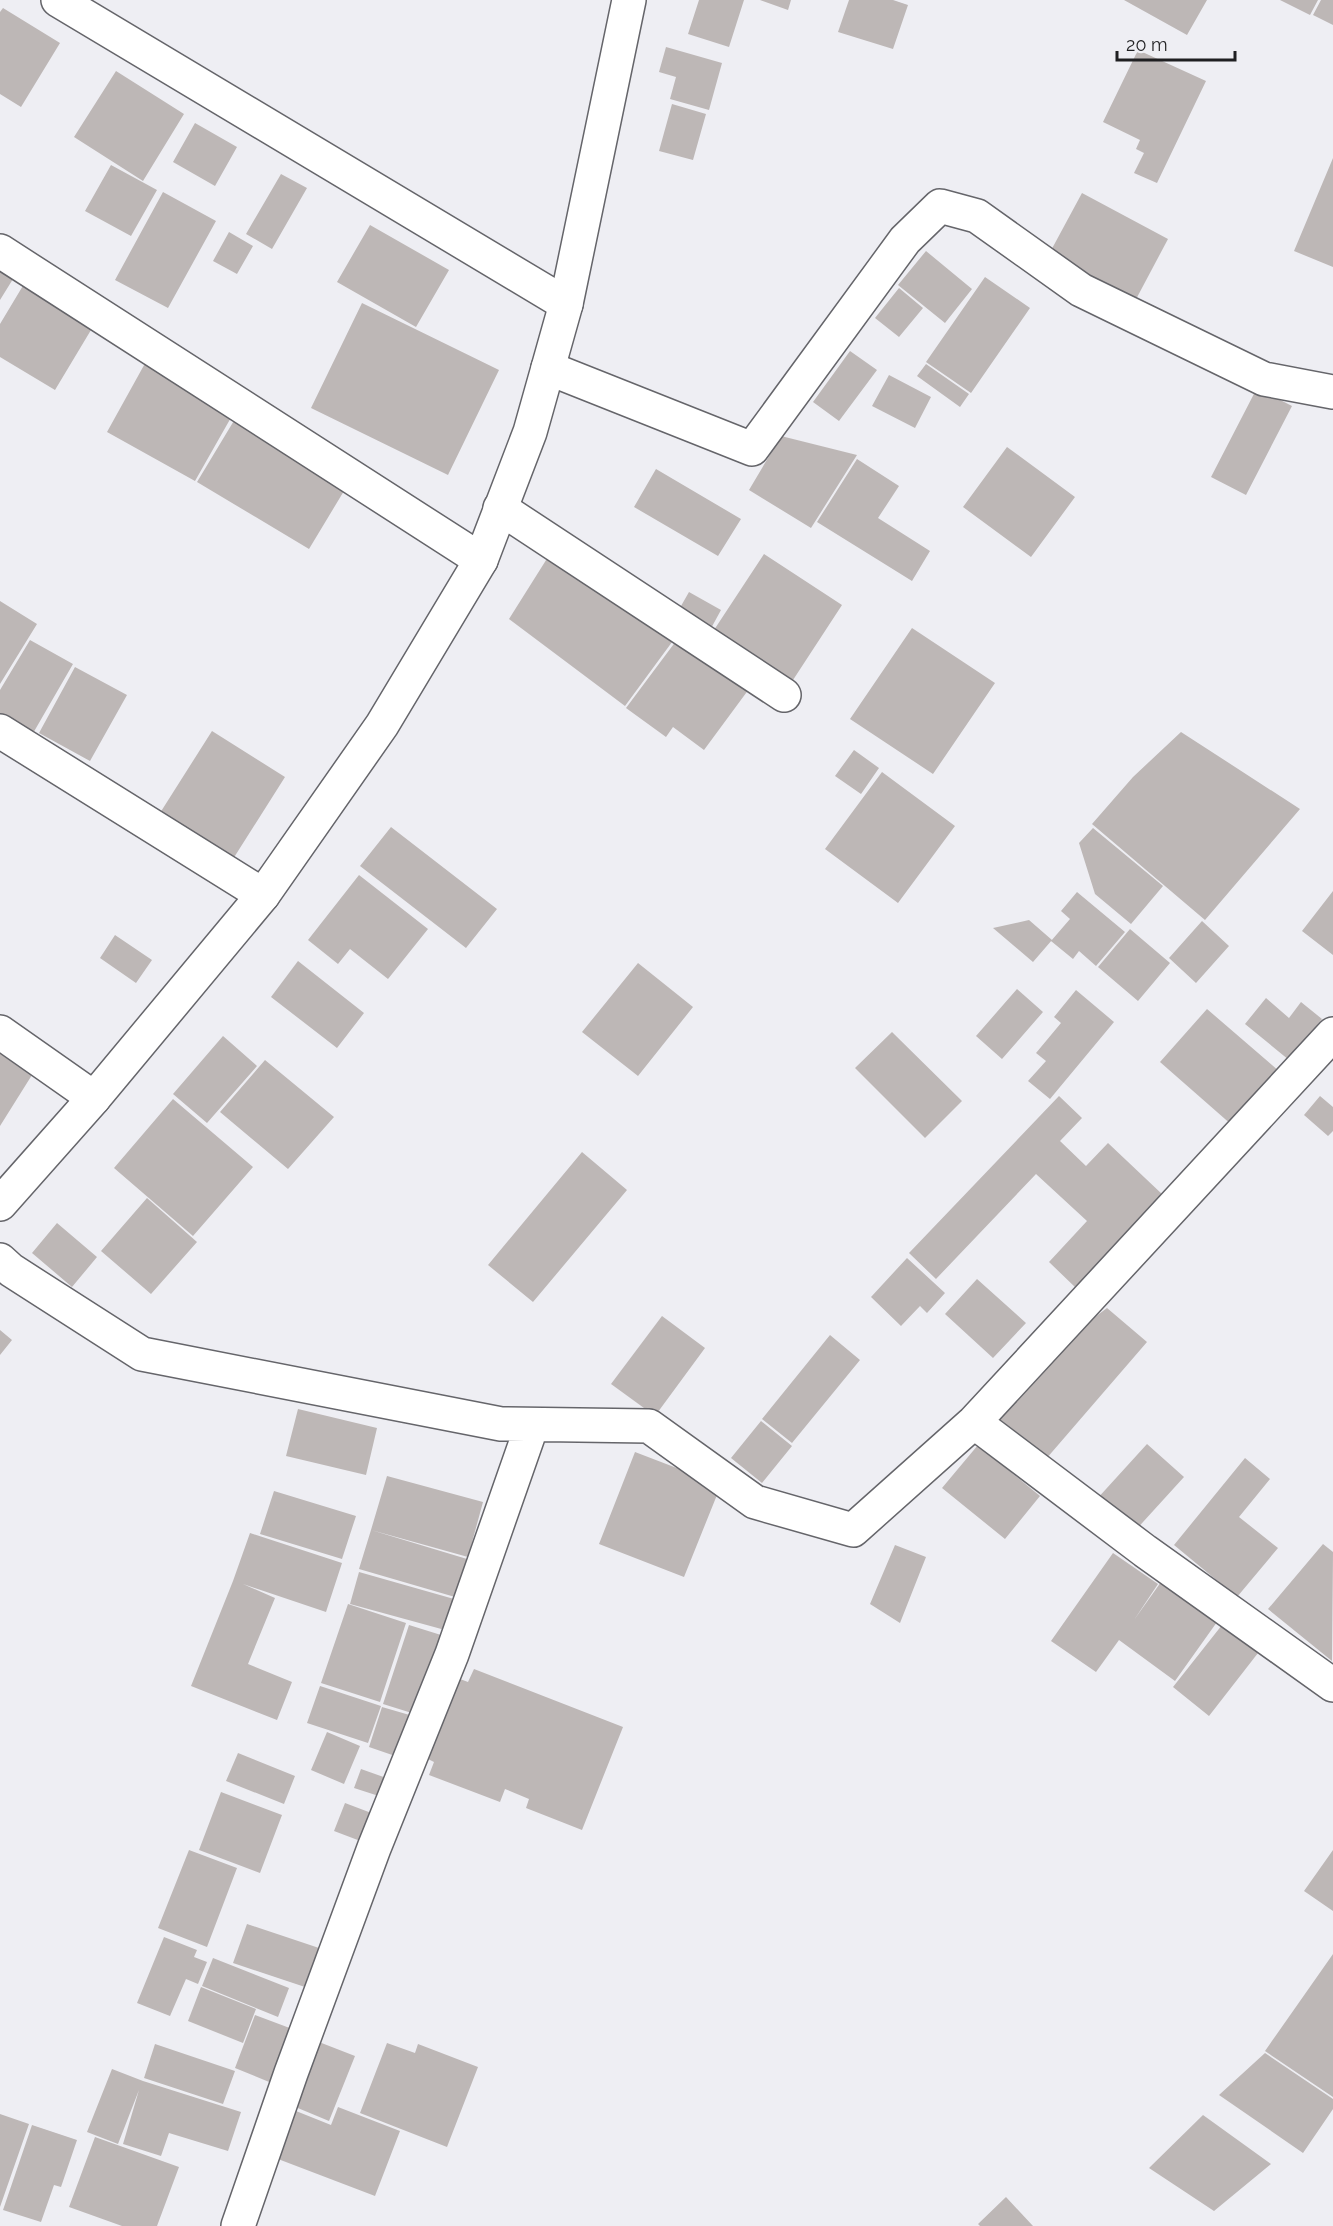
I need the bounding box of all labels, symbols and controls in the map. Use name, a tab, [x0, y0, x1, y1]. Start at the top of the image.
scale bar	[1117, 24, 1236, 62]
text: 20 m	[1126, 34, 1168, 55]

